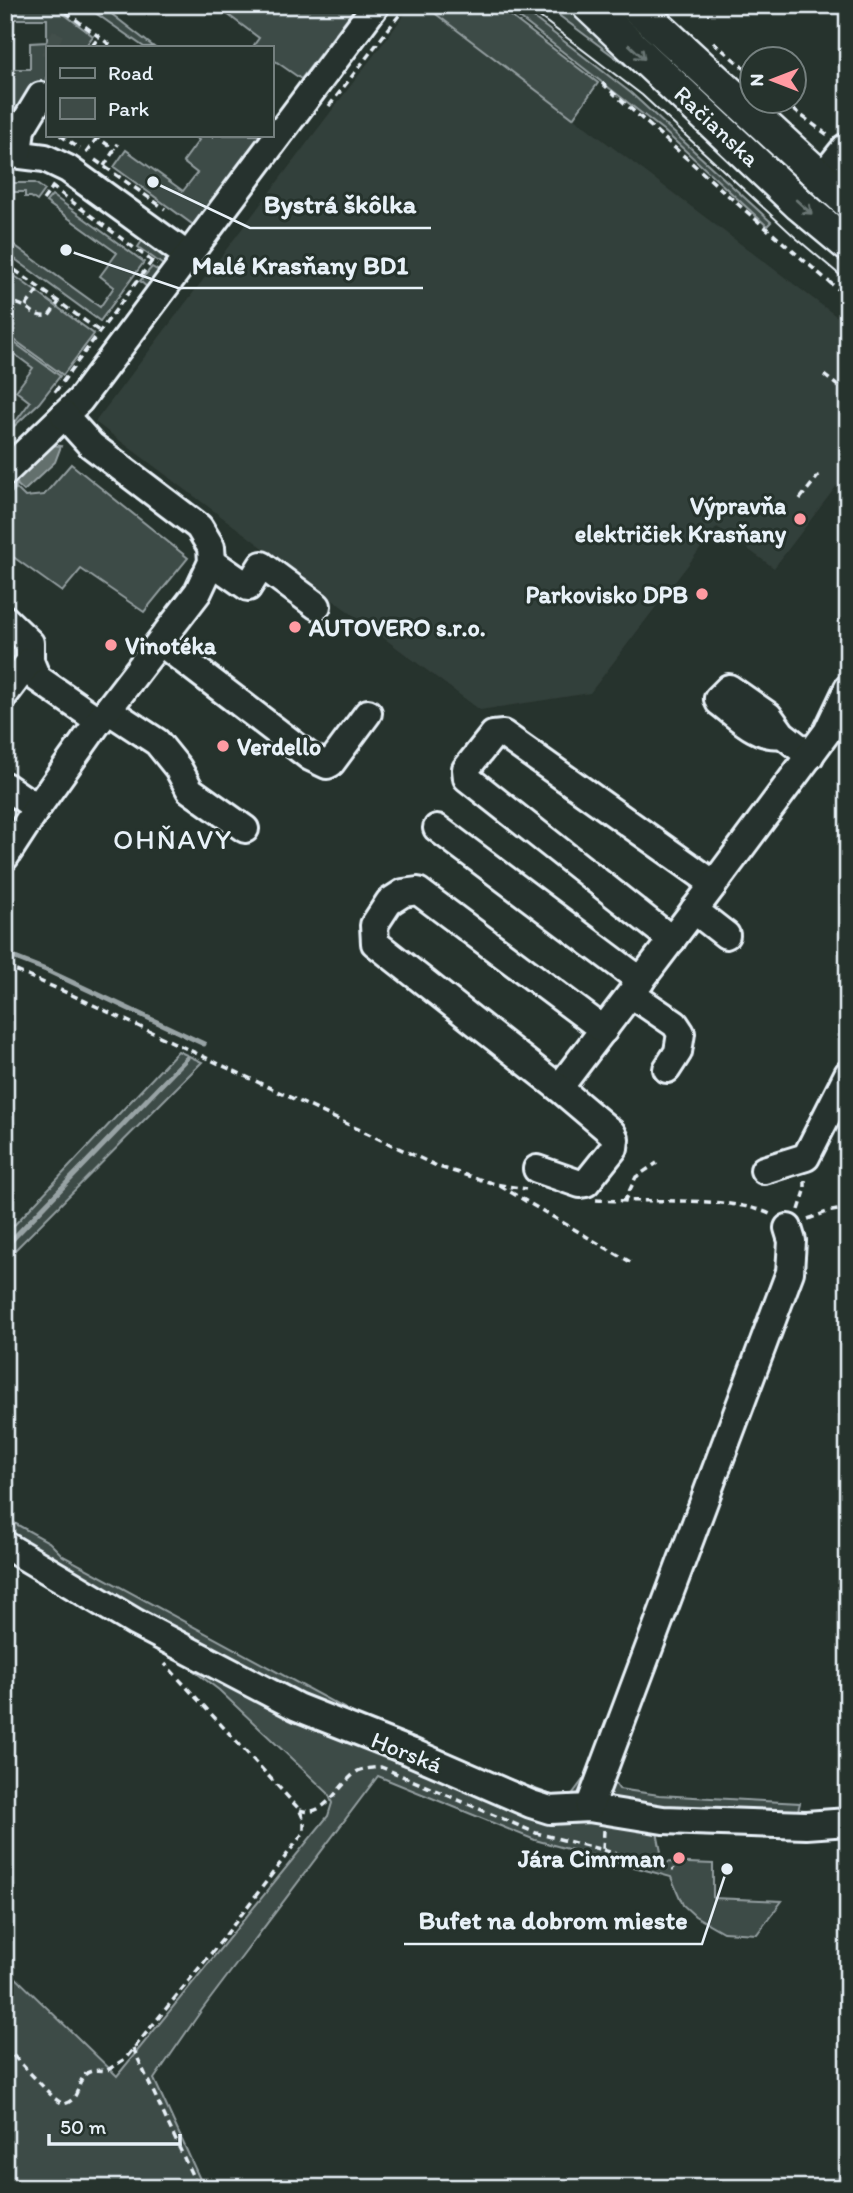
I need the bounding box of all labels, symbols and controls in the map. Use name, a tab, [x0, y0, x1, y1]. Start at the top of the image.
one-way arrow	[628, 44, 646, 60]
legend	[46, 46, 273, 136]
north arrow	[738, 46, 808, 116]
text: Road	[108, 60, 154, 85]
text: N	[745, 74, 768, 86]
street label: Račianska	[668, 79, 766, 173]
text: Park	[108, 96, 150, 121]
callout: Bystrá škôlka	[250, 181, 431, 228]
text: Bystrá škôlka	[264, 188, 417, 220]
one-way arrow	[794, 199, 812, 215]
callout: Malé Krasňany BD1	[178, 241, 423, 288]
text: Malé Krasňany BD1	[192, 249, 408, 281]
place label: Výpravňa električiek Krasňany	[575, 491, 787, 549]
marker: Výpravňa električiek Krasňany	[792, 511, 808, 527]
place label: Parkovisko DPB	[525, 580, 688, 609]
marker: Parkovisko DPB	[694, 586, 710, 602]
place label: AUTOVERO s.r.o.	[308, 613, 486, 642]
marker: AUTOVERO s.r.o.	[287, 619, 303, 635]
place label: Vinotéka	[125, 631, 217, 660]
marker: Vinotéka	[103, 637, 119, 653]
place label: Verdello	[237, 732, 321, 761]
marker: Verdello	[215, 738, 231, 754]
district label: OHŇAVY	[113, 822, 233, 856]
street label: Horská	[367, 1725, 447, 1779]
place label: Jára Cimrman	[517, 1844, 665, 1873]
marker: Jára Cimrman	[671, 1850, 687, 1866]
callout: Bufet na dobrom mieste	[404, 1897, 702, 1944]
text: Bufet na dobrom mieste	[418, 1904, 688, 1936]
scale bar	[49, 2102, 180, 2146]
text: 50 m	[60, 2114, 107, 2139]

